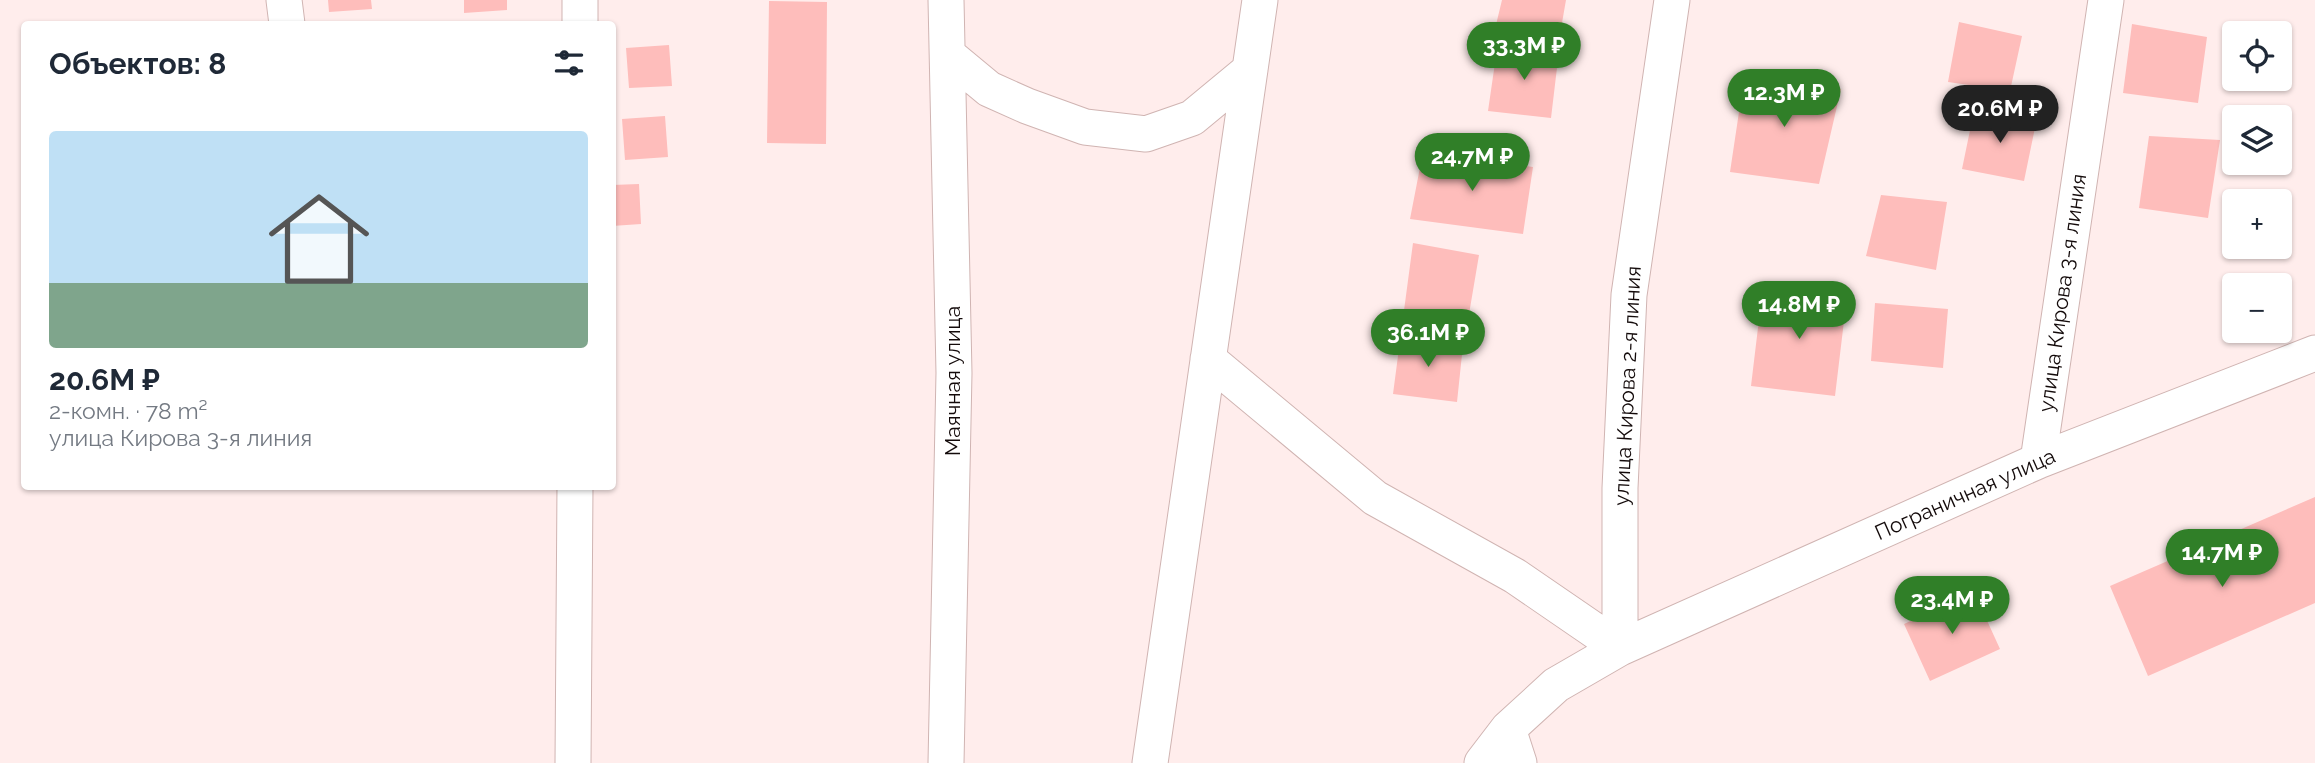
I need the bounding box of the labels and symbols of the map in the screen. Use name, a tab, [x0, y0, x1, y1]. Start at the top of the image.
pin: 33.3M ₽	[1459, 22, 1589, 82]
pin: 12.3M ₽	[1719, 69, 1849, 129]
pin: 20.6M ₽	[1935, 86, 2065, 145]
pin: 24.7M ₽	[1407, 134, 1537, 193]
street label: улица Кирова 3-я линия	[2033, 172, 2091, 414]
street label: улица Кирова 2-я линия	[1608, 265, 1646, 507]
pin: 14.8M ₽	[1734, 282, 1864, 341]
street label: Маячная улица	[940, 306, 965, 456]
pin: 36.1M ₽	[1363, 310, 1493, 369]
street label: Пограничная улица	[1871, 443, 2059, 545]
pin: 14.7M ₽	[2157, 530, 2287, 589]
pin: 23.4M ₽	[1887, 576, 2017, 636]

